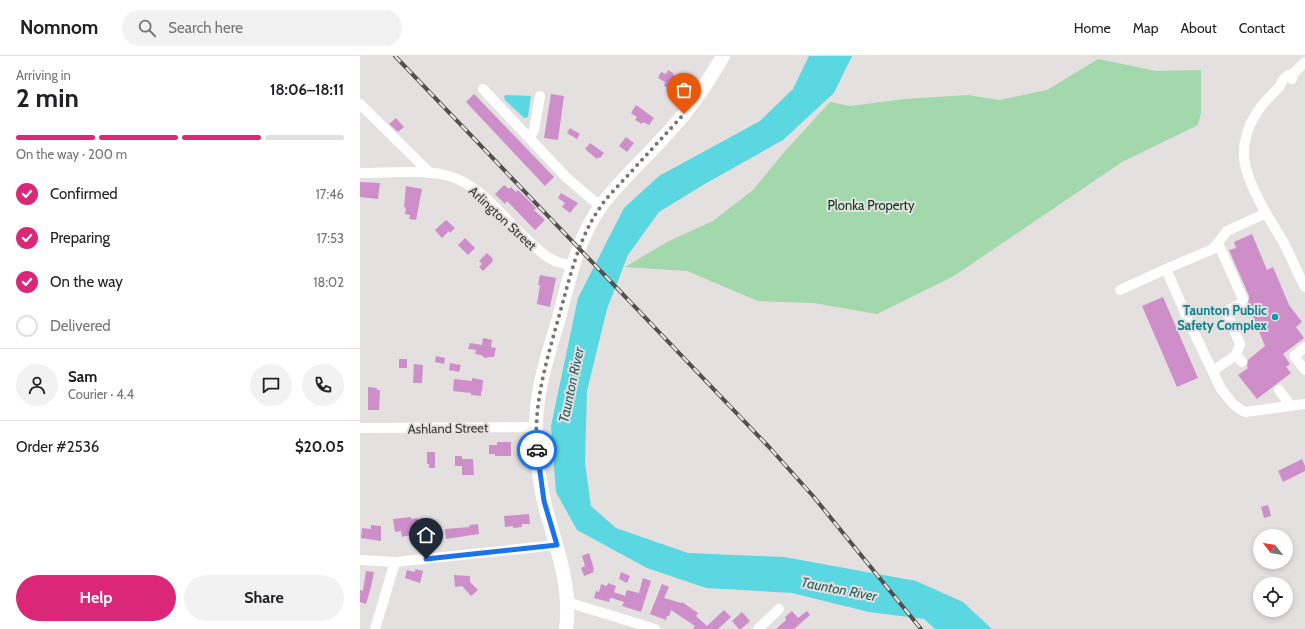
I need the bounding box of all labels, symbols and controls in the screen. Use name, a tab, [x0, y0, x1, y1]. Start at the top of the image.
search box	[122, 10, 402, 46]
text: Nomnom	[20, 16, 98, 39]
icon: search	[136, 17, 158, 39]
text: Search here	[168, 19, 243, 37]
text: Home	[1074, 19, 1111, 37]
text: Map	[1133, 19, 1158, 37]
text: About	[1180, 19, 1217, 37]
text: Contact	[1239, 19, 1285, 37]
text: Arriving in	[16, 67, 71, 83]
pin	[667, 73, 701, 114]
icon: bag	[673, 79, 695, 101]
text: 18:06–18:11	[270, 81, 344, 99]
text: 2 min	[16, 82, 79, 114]
text: On the way · 200 m	[16, 146, 127, 162]
icon: check	[16, 183, 38, 205]
street label: Arlington Street	[466, 183, 541, 254]
text: Confirmed	[50, 185, 118, 203]
text: 17:46	[316, 186, 344, 202]
park label: Plonka Property	[827, 197, 915, 213]
icon: check	[16, 227, 38, 249]
text: Preparing	[50, 229, 110, 247]
text: 17:53	[316, 230, 344, 246]
icon: check	[16, 271, 38, 293]
text: On the way	[50, 273, 123, 291]
text: 18:02	[313, 274, 344, 290]
place label: Taunton Public Safety Complex	[1177, 302, 1268, 333]
marker: Taunton Public Safety Complex	[1270, 312, 1280, 322]
text: Delivered	[50, 317, 111, 335]
water label: Taunton River	[554, 345, 588, 424]
button: person	[16, 364, 58, 406]
button: chat	[250, 364, 292, 406]
button: phone	[302, 364, 344, 406]
text: Sam	[68, 368, 97, 386]
text: Courier · 4.4	[68, 386, 134, 402]
street label: Ashland Street	[408, 419, 489, 437]
courier	[517, 430, 557, 470]
text: Order #2536	[16, 438, 99, 456]
text: $20.05	[295, 438, 344, 456]
icon: car	[526, 439, 548, 461]
pin	[409, 518, 443, 559]
icon: home	[415, 524, 437, 546]
north arrow	[1253, 529, 1293, 569]
map controls	[1253, 529, 1293, 617]
water label: Taunton River	[800, 573, 879, 605]
button: Help	[16, 575, 176, 621]
button: Share	[184, 575, 344, 621]
button: locate	[1253, 577, 1293, 617]

